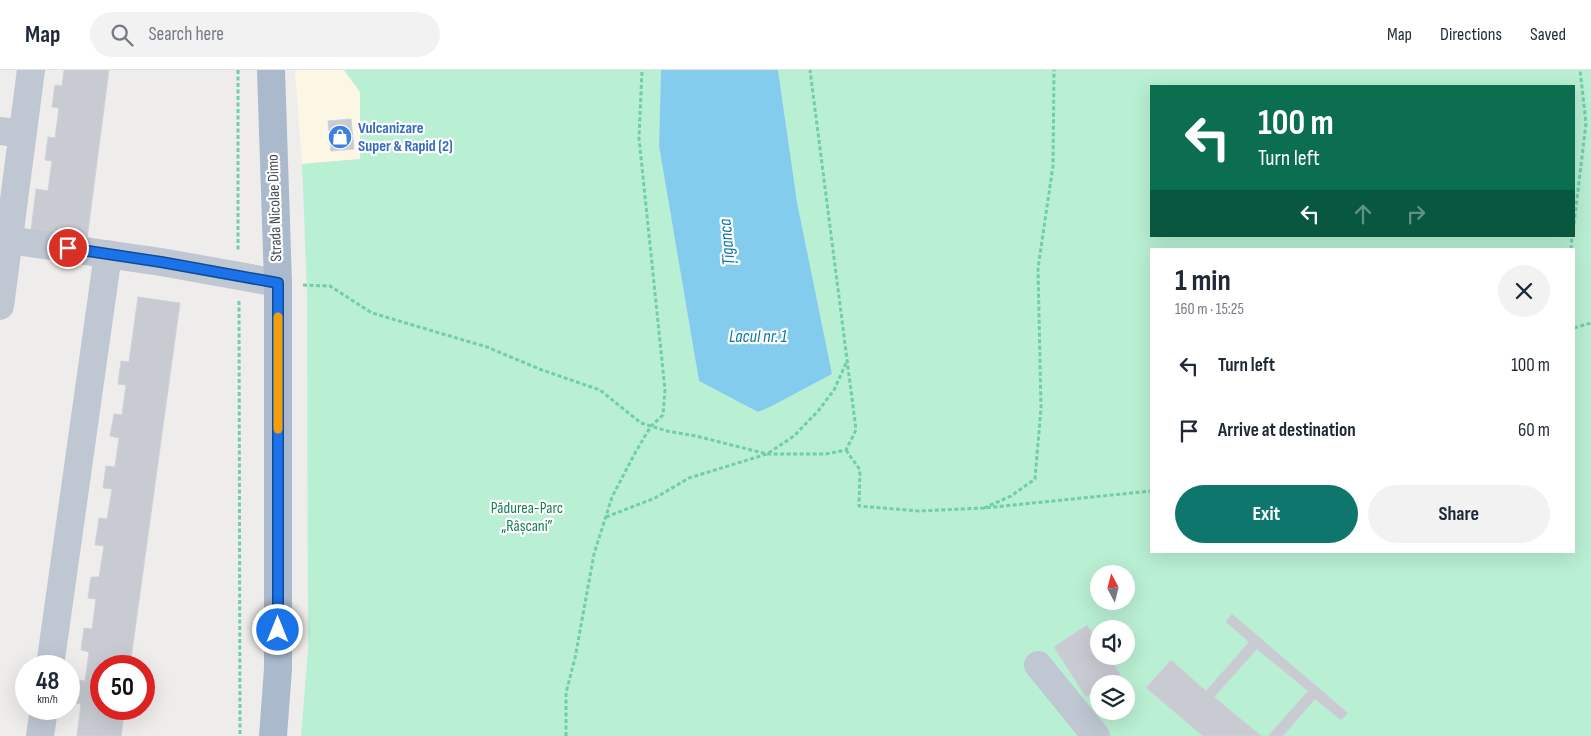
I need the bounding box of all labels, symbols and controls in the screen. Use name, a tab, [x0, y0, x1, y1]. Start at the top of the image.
search box	[90, 12, 440, 57]
text: Map	[25, 20, 60, 49]
icon: search	[108, 21, 136, 49]
text: Search here	[148, 23, 224, 46]
text: Map	[1387, 24, 1412, 45]
text: Directions	[1440, 24, 1502, 45]
text: Saved	[1530, 24, 1566, 45]
text: 100 m	[1258, 102, 1334, 145]
icon: left	[1175, 105, 1240, 170]
place label: Vulcanizare Super & Rapid (2)	[358, 119, 453, 156]
shop icon: Vulcanizare Super & Rapid (2)	[327, 124, 353, 150]
text: Turn left	[1258, 145, 1320, 172]
street label: Strada Nicolae Dimo	[264, 154, 286, 262]
icon: left	[1296, 200, 1324, 228]
icon: ahead	[1349, 200, 1377, 228]
icon: right	[1402, 200, 1430, 228]
water label: Țîganca	[714, 217, 740, 266]
pin	[47, 227, 89, 269]
icon: arrive	[54, 234, 82, 262]
text: 1 min	[1175, 263, 1231, 299]
button: close	[1498, 265, 1550, 317]
text: 160 m · 15:25	[1175, 300, 1244, 319]
water label: Lacul nr. 1	[729, 326, 787, 347]
icon: left	[1175, 352, 1203, 380]
text: Turn left	[1218, 354, 1275, 377]
text: 100 m	[1511, 354, 1550, 377]
icon: arrive	[1175, 417, 1203, 445]
text: Arrive at destination	[1218, 419, 1356, 442]
text: 60 m	[1518, 419, 1550, 442]
button: Exit	[1175, 485, 1358, 543]
button: Share	[1368, 485, 1550, 543]
park label: Pădurea-Parc „Râșcani”	[491, 499, 563, 536]
north arrow	[1090, 565, 1135, 610]
map controls	[1090, 565, 1135, 720]
position arrow	[251, 603, 303, 655]
button: sound	[1090, 620, 1135, 665]
speed limit sign: 50	[90, 655, 155, 720]
text: 48	[36, 666, 59, 697]
button: layers	[1090, 675, 1135, 720]
text: km/h	[37, 692, 58, 707]

